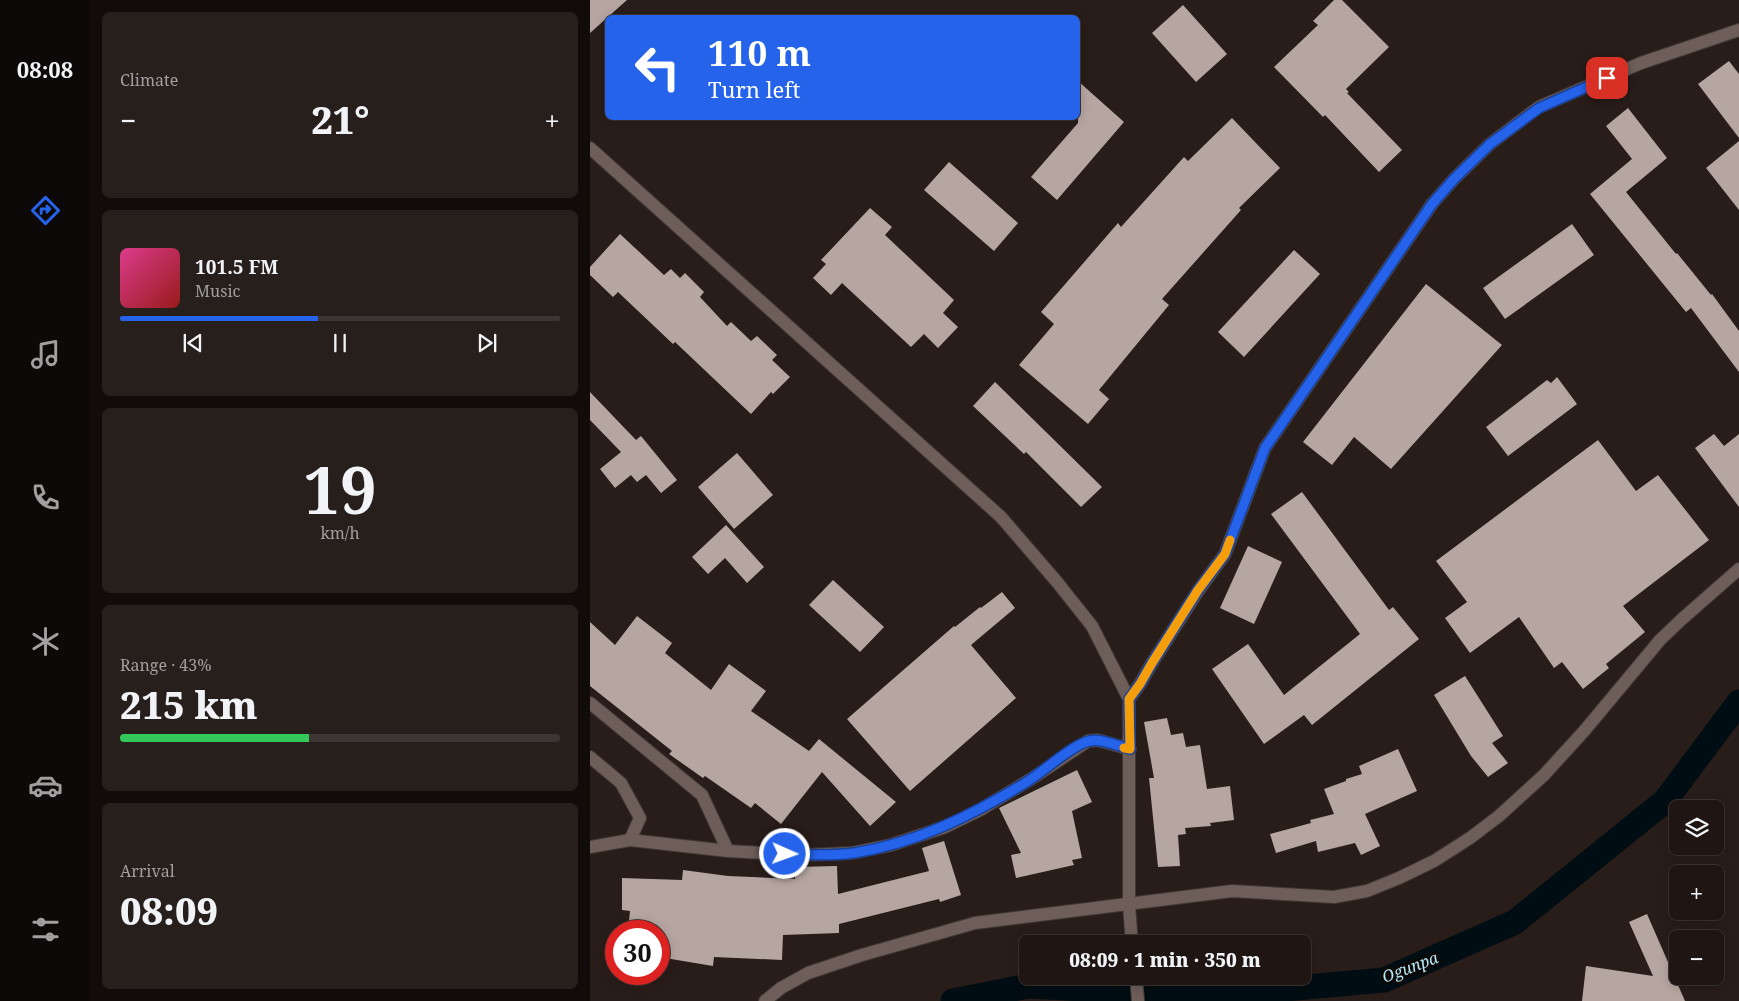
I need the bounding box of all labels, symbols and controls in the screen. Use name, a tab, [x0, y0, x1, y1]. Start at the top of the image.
text: 110 m	[708, 29, 811, 76]
icon: left	[625, 35, 690, 100]
text: 08:08	[17, 54, 73, 84]
pin	[1586, 57, 1628, 99]
icon: arrive	[1593, 64, 1621, 92]
text: Climate	[120, 69, 178, 91]
text: Turn left	[708, 74, 800, 104]
text: 21°	[311, 93, 369, 145]
text: −	[120, 101, 136, 139]
text: +	[544, 101, 560, 139]
icon: directions	[28, 193, 63, 228]
text: 101.5 FM	[195, 254, 278, 280]
text: Music	[195, 280, 240, 302]
icon: previous	[179, 329, 207, 357]
icon: pause	[326, 329, 354, 357]
icon: next	[473, 329, 501, 357]
icon: music	[28, 337, 63, 372]
text: 19	[303, 445, 377, 533]
icon: phone	[28, 480, 63, 515]
text: km/h	[320, 522, 360, 544]
icon: climate	[28, 624, 63, 659]
text: Range · 43%	[120, 654, 212, 676]
text: 215 km	[120, 678, 258, 730]
icon: car	[28, 768, 63, 803]
map controls	[1669, 800, 1724, 985]
button: layers	[1669, 800, 1724, 855]
position arrow	[758, 827, 810, 879]
text: Arrival	[120, 860, 175, 882]
button: +	[1669, 865, 1724, 920]
text: 08:09	[120, 884, 218, 936]
icon: filters	[28, 912, 63, 947]
speed limit sign: 30	[605, 920, 670, 985]
button: −	[1669, 930, 1724, 985]
water label: Ogunpa	[1379, 946, 1442, 988]
text: 08:09 · 1 min · 350 m	[1069, 947, 1261, 973]

